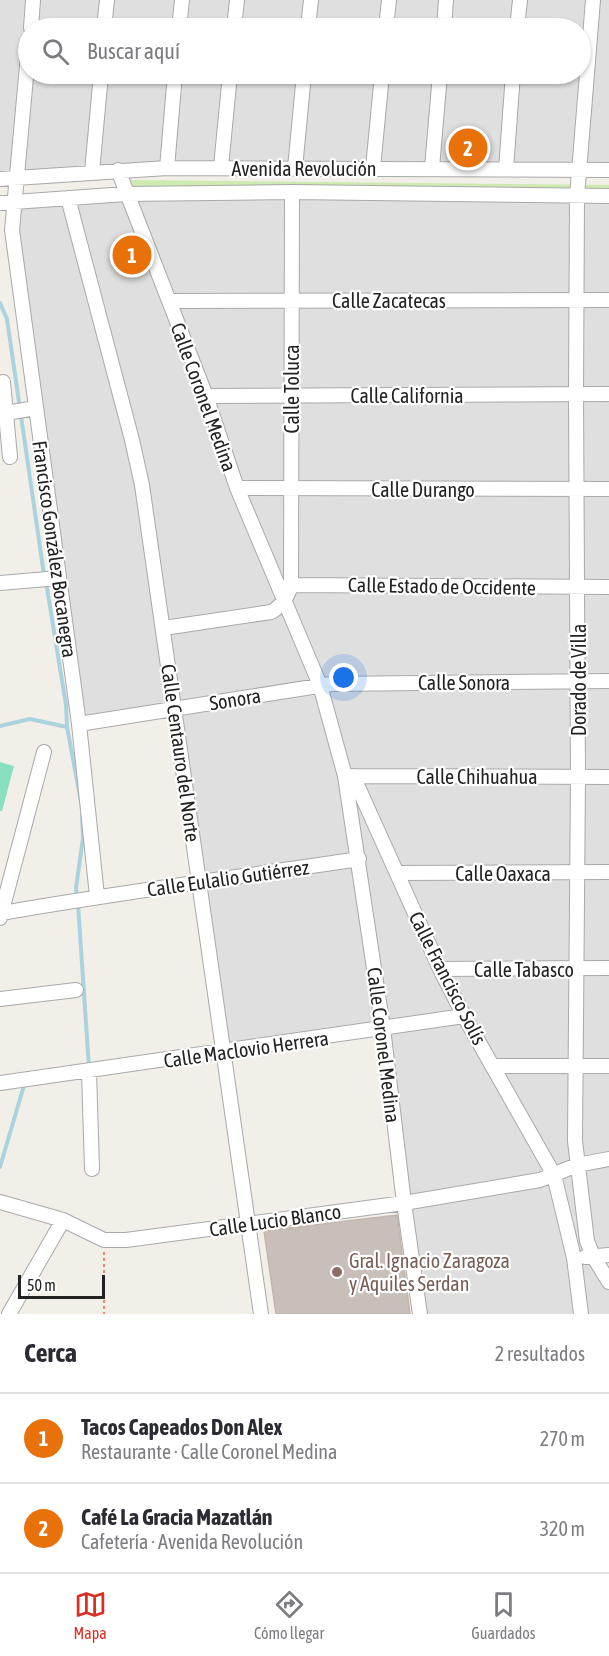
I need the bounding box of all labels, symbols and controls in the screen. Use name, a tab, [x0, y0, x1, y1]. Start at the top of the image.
search box	[18, 18, 591, 84]
icon: search	[39, 35, 72, 68]
text: Buscar aquí	[87, 38, 180, 64]
pin: 2	[448, 126, 488, 170]
street label: Avenida Revolución	[231, 157, 377, 180]
pin: 1	[112, 232, 152, 278]
street label: Calle Zacatecas	[332, 289, 446, 312]
street label: Calle Coronel Medina	[166, 320, 242, 474]
street label: Calle Toluca	[280, 344, 303, 434]
street label: Calle California	[350, 384, 464, 407]
street label: Francisco González Bocanegra	[28, 439, 82, 659]
street label: Calle Durango	[371, 478, 475, 501]
street label: Calle Estado de Occidente	[348, 573, 536, 599]
street label: Dorado de Villa	[567, 624, 590, 736]
street label: Calle Centauro del Norte	[157, 663, 205, 843]
your location	[329, 663, 358, 692]
street label: Calle Sonora	[418, 671, 510, 694]
street label: Sonora	[208, 684, 262, 714]
street label: Calle Chihuahua	[416, 765, 538, 788]
street label: Calle Eulalio Gutiérrez	[146, 855, 310, 901]
street label: Calle Oaxaca	[455, 862, 551, 885]
street label: Calle Francisco Solís	[405, 908, 491, 1048]
street label: Calle Tabasco	[474, 958, 574, 981]
street label: Calle Coronel Medina	[363, 966, 405, 1124]
street label: Calle Maclovio Herrera	[162, 1026, 330, 1072]
street label: Calle Lucio Blanco	[208, 1199, 342, 1241]
place label: Gral. Ignacio Zaragoza y Aquiles Serdan	[349, 1249, 510, 1295]
marker: Gral. Ignacio Zaragoza y Aquiles Serdan	[330, 1265, 344, 1279]
scale bar	[18, 1272, 105, 1300]
text: 50 m	[27, 1276, 56, 1294]
text: Cerca	[24, 1338, 77, 1368]
text: 2 resultados	[495, 1342, 585, 1365]
text: Tacos Capeados Don Alex	[81, 1414, 282, 1440]
text: 1	[39, 1427, 48, 1450]
text: 270 m	[540, 1427, 585, 1450]
text: Restaurante · Calle Coronel Medina	[81, 1440, 337, 1463]
text: Café La Gracia Mazatlán	[81, 1504, 273, 1530]
text: 2	[39, 1517, 48, 1540]
text: 320 m	[540, 1517, 585, 1540]
text: Cafetería · Avenida Revolución	[81, 1530, 303, 1553]
tab: Mapa	[74, 1588, 107, 1642]
tab: Cómo llegar	[254, 1588, 324, 1642]
tab: Guardados	[471, 1588, 535, 1642]

